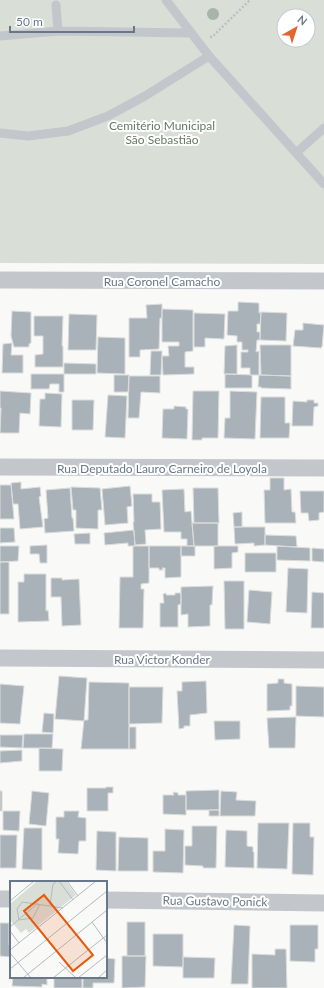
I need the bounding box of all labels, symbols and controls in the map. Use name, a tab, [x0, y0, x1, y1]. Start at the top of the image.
scale bar	[10, 8, 134, 34]
north arrow	[276, 8, 316, 48]
text: N	[295, 12, 310, 28]
text: 50 m	[16, 14, 43, 29]
park label: Cemitério Municipal São Sebastião	[109, 118, 215, 147]
street label: Rua Coronel Camacho	[104, 274, 220, 289]
street label: Rua Deputado Lauro Carneiro de Loyola	[57, 461, 267, 476]
street label: Rua Victor Konder	[114, 652, 211, 667]
inset map	[10, 881, 107, 978]
street label: Rua Gustavo Ponick	[163, 893, 268, 909]

